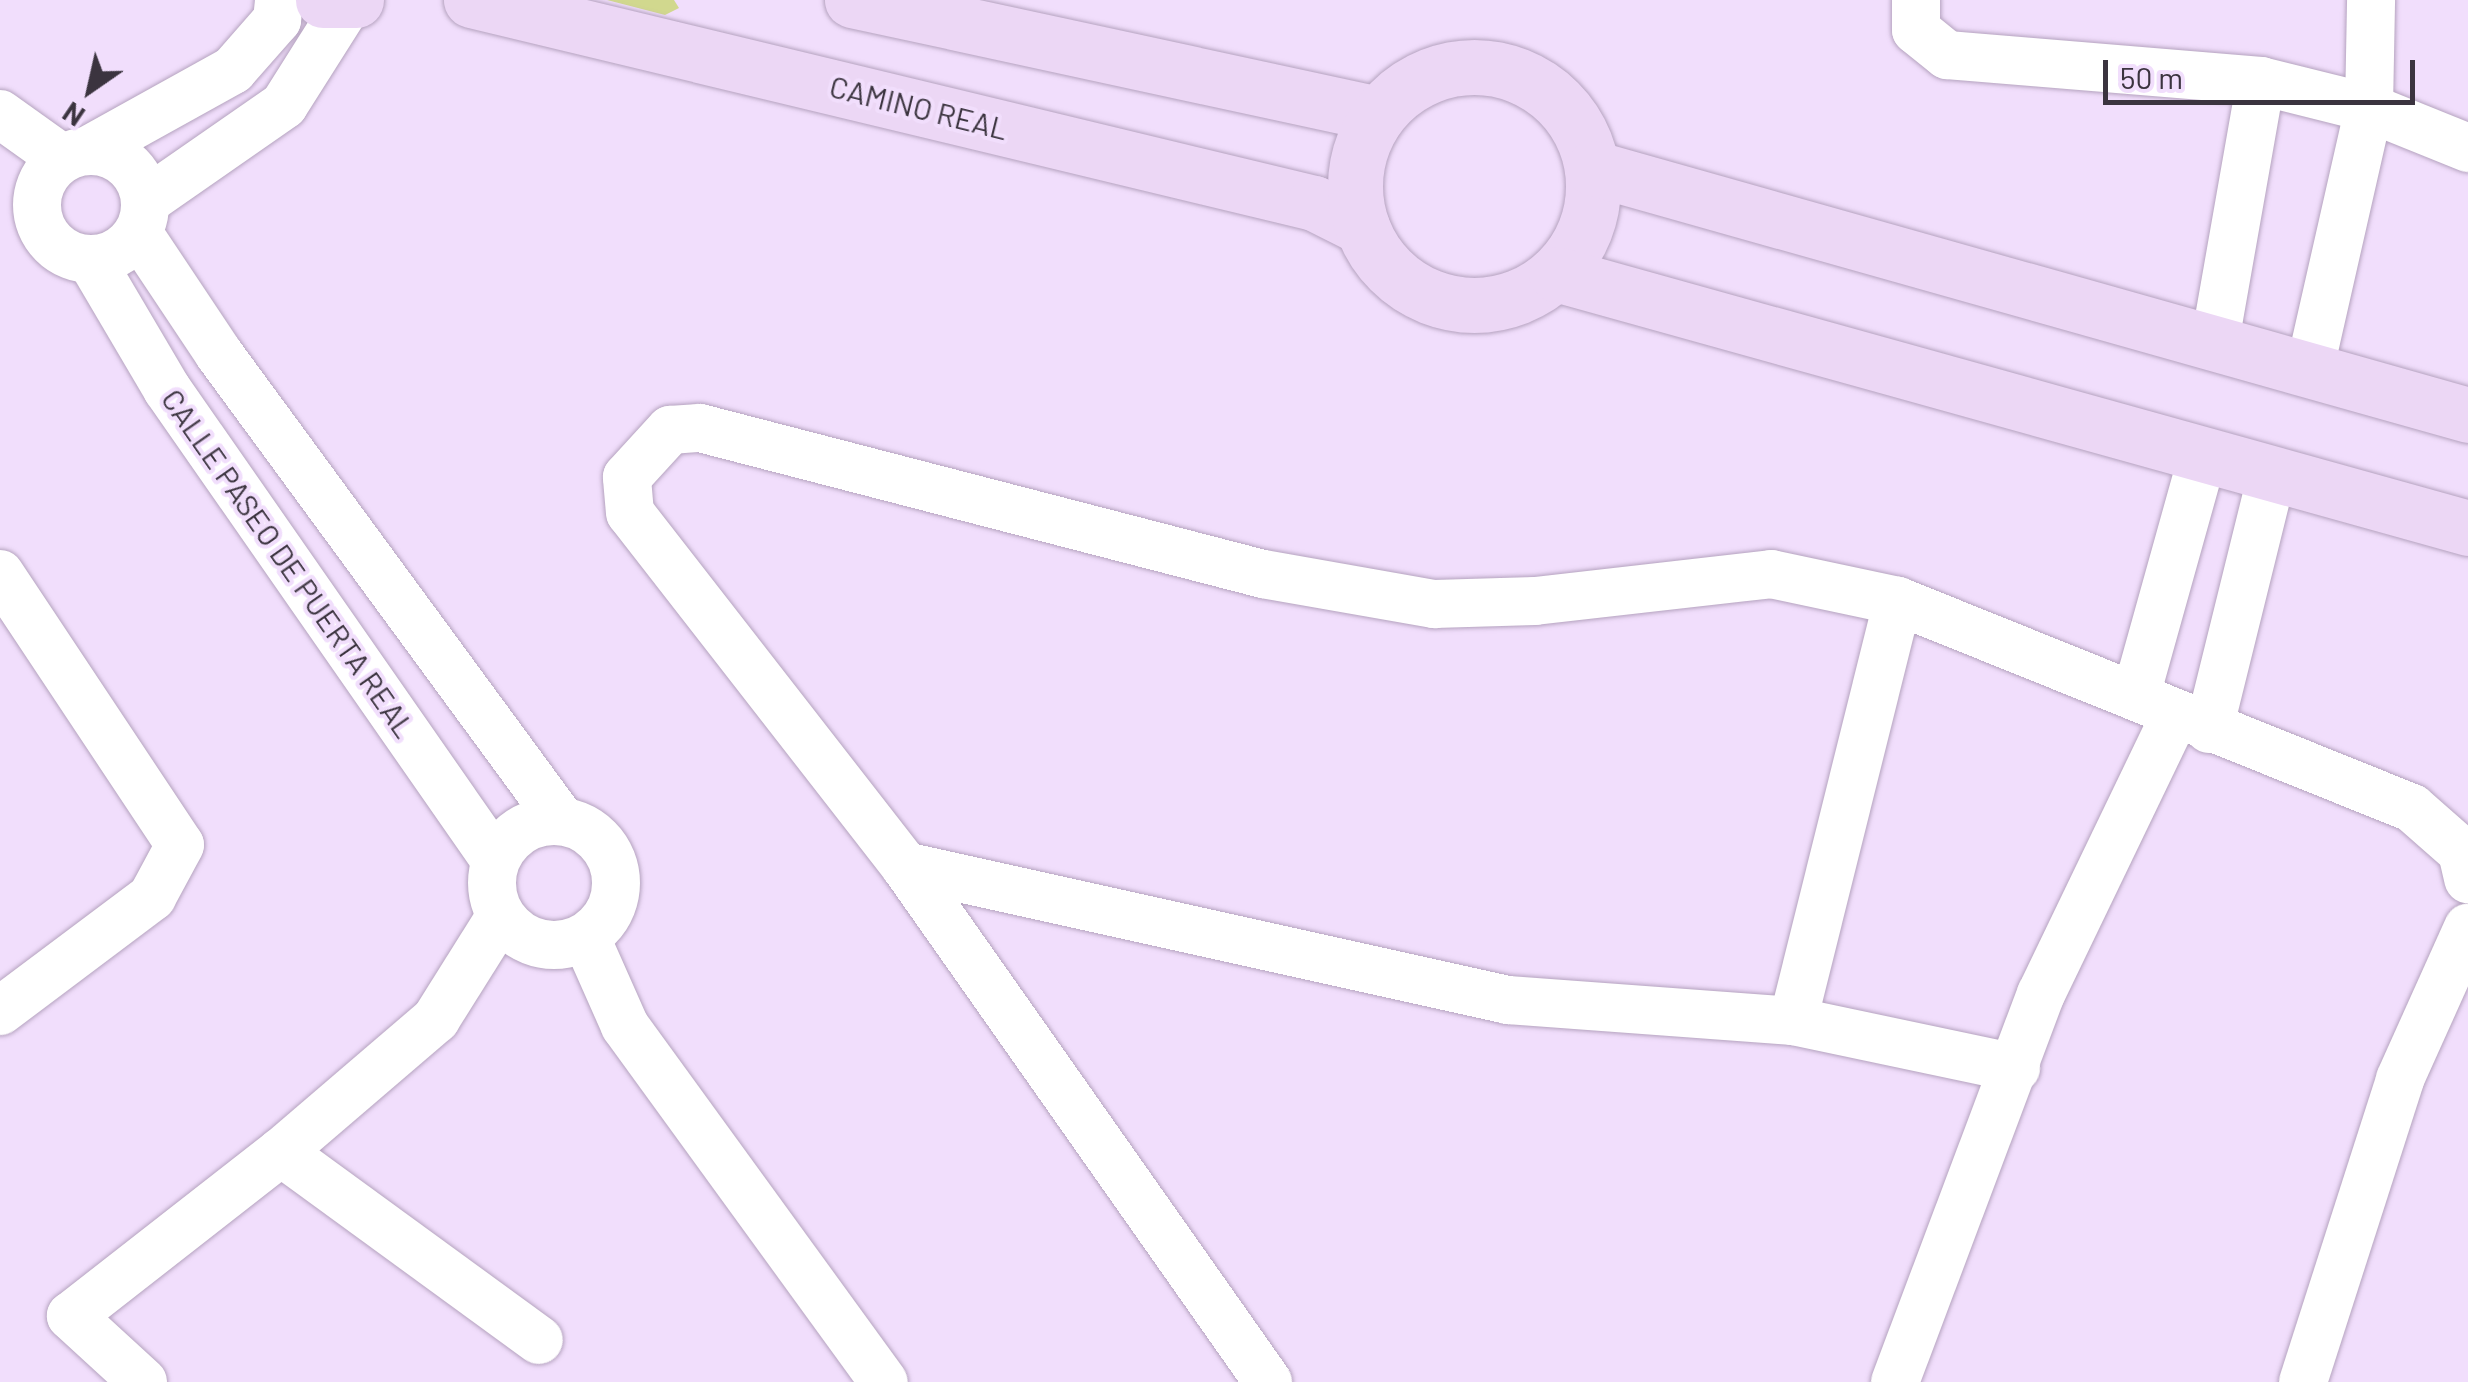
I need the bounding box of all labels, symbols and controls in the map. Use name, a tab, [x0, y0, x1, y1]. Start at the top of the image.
north arrow	[40, 40, 140, 140]
scale bar	[2108, 40, 2420, 102]
text: 50 m	[2120, 59, 2183, 95]
street label: CAMINO REAL	[826, 67, 1012, 147]
text: N	[56, 96, 90, 134]
street label: CALLE PASEO DE PUERTA REAL	[155, 382, 423, 744]

